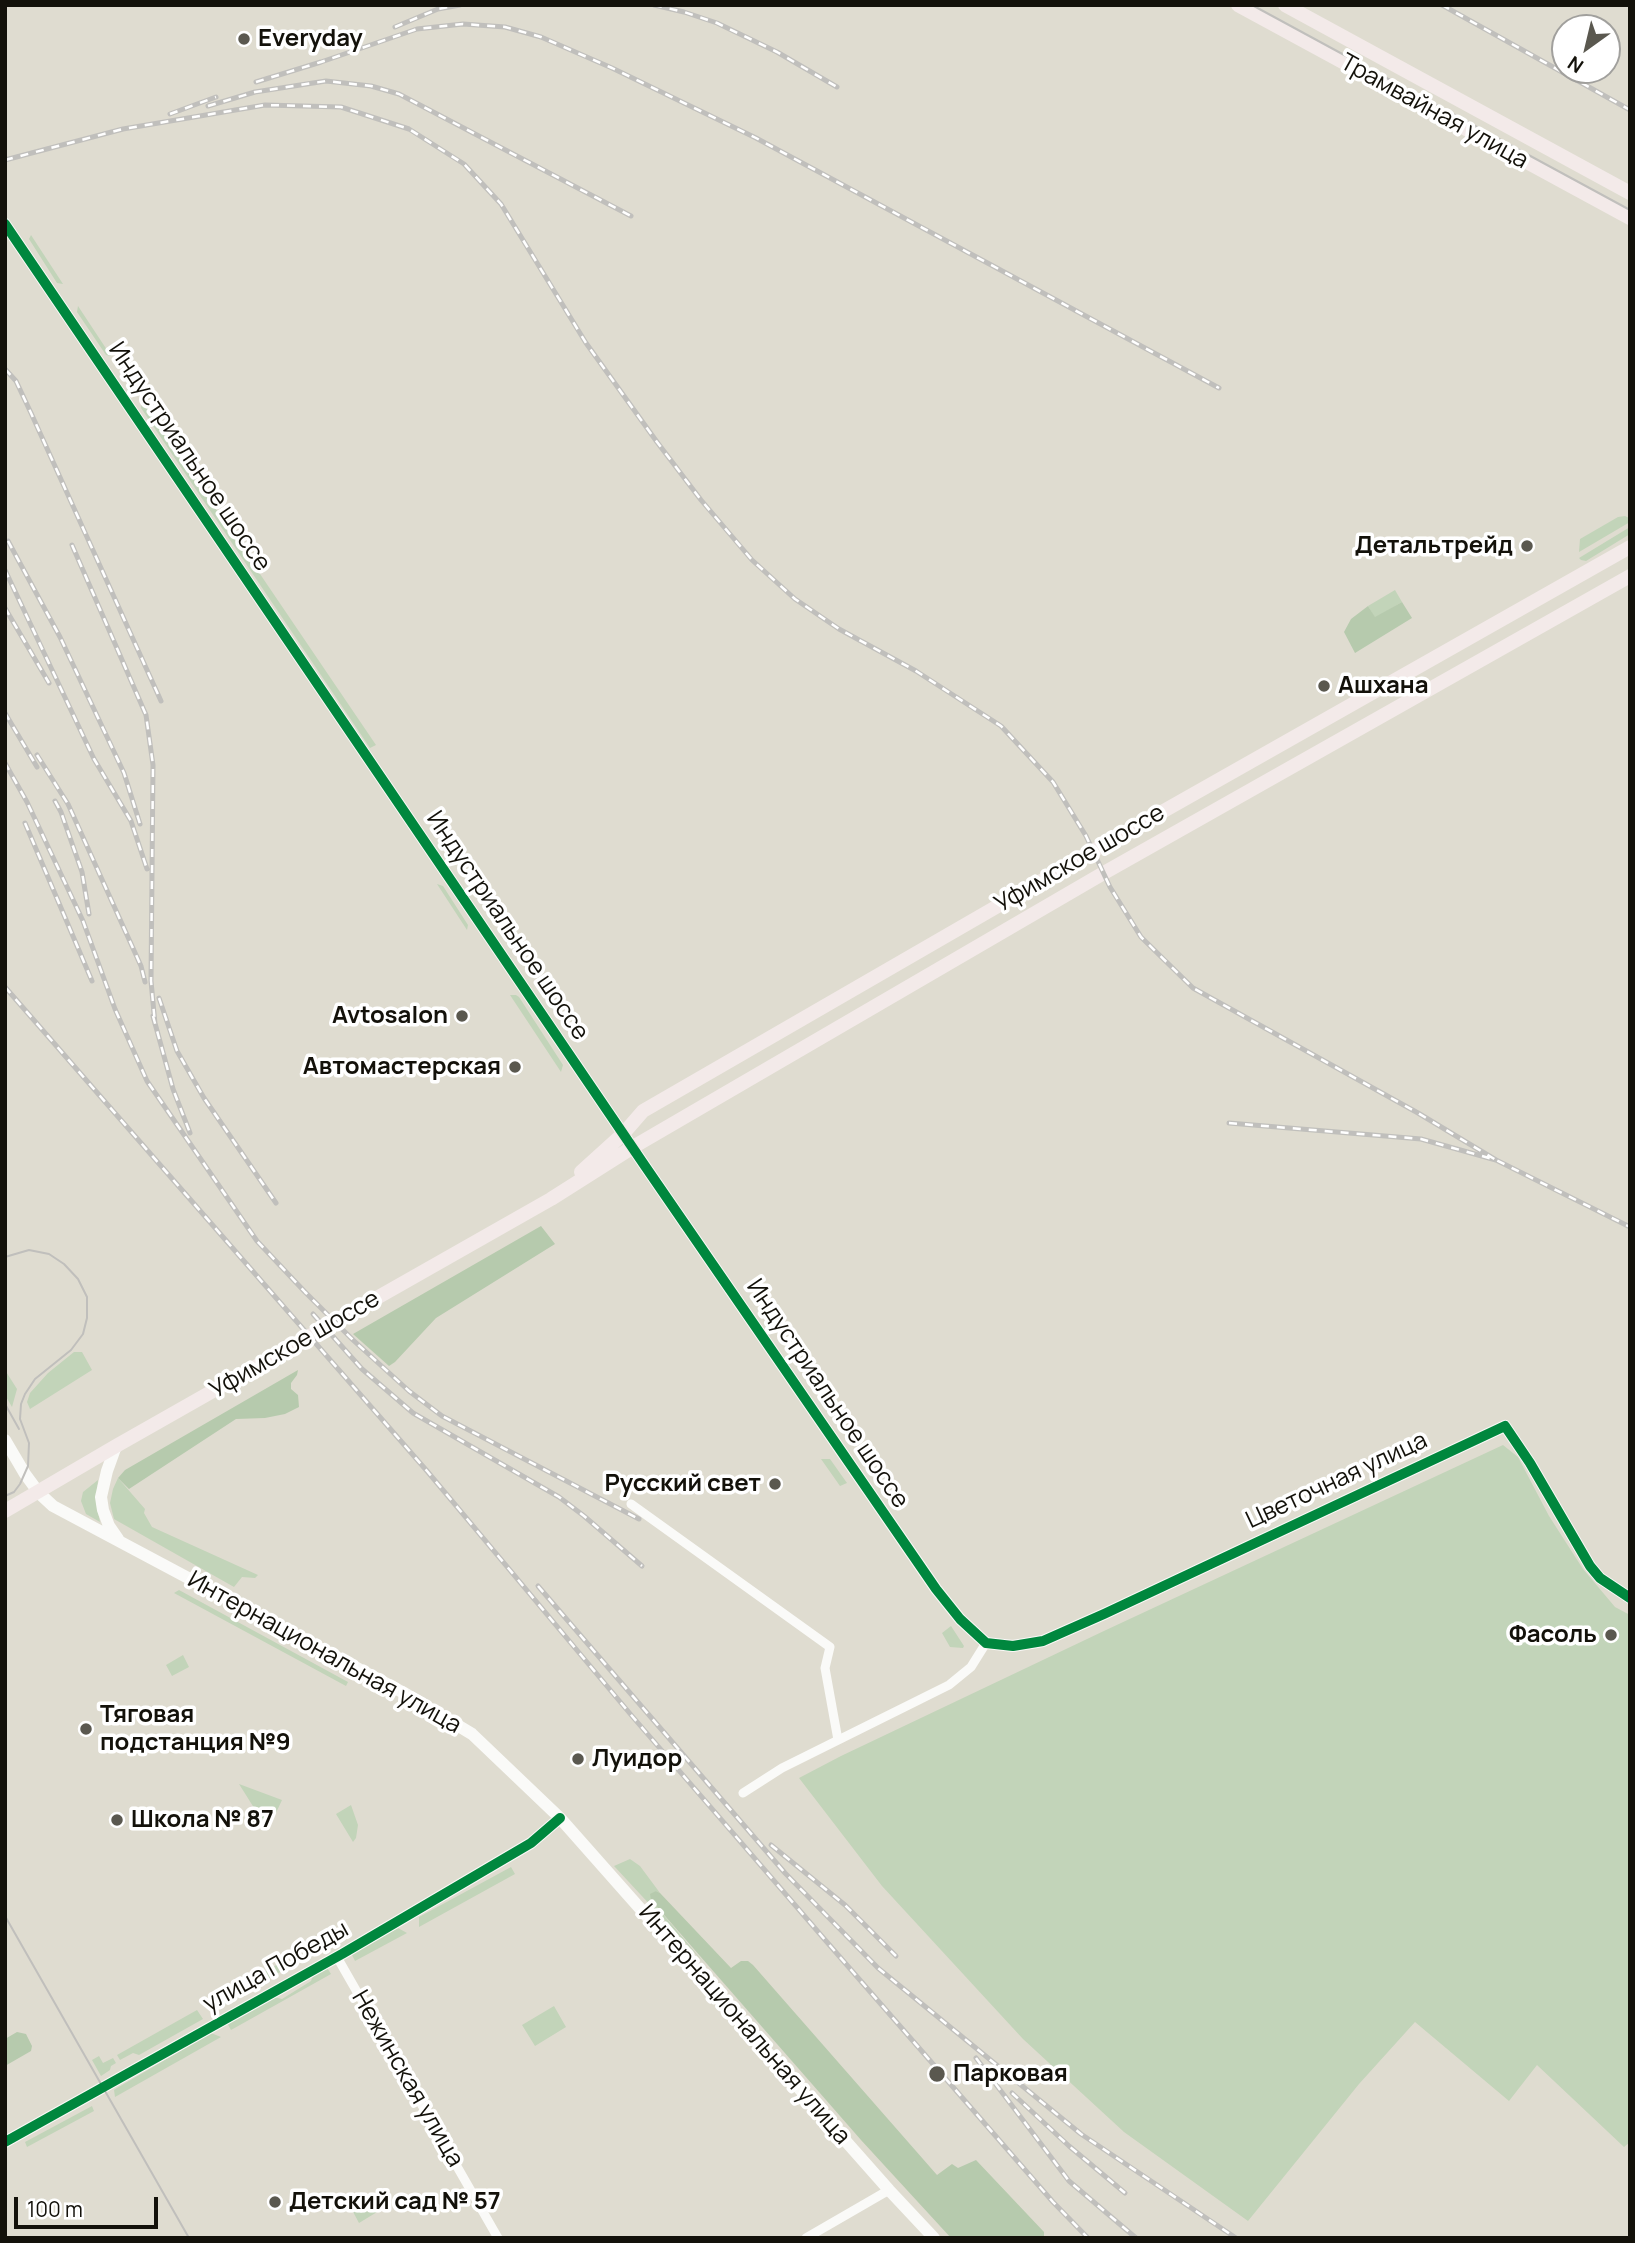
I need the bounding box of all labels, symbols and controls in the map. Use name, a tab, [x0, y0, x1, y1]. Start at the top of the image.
north arrow	[1551, 14, 1621, 84]
place label: Everyday	[258, 25, 363, 53]
marker: Everyday	[236, 31, 252, 47]
street label: Трамвайная улица	[1335, 48, 1533, 176]
text: N	[1562, 50, 1588, 79]
street label: Индустриальное шоссе	[102, 337, 276, 577]
place label: Детальтрейд	[1355, 532, 1513, 560]
marker: Детальтрейд	[1519, 538, 1535, 554]
place label: Ашхана	[1338, 672, 1428, 700]
marker: Ашхана	[1316, 678, 1332, 694]
street label: Уфимское шоссе	[990, 799, 1170, 919]
street label: Индустриальное шоссе	[420, 806, 594, 1046]
place label: Avtosalon	[332, 1002, 448, 1030]
marker: Avtosalon	[454, 1008, 470, 1024]
place label: Автомастерская	[303, 1053, 501, 1081]
marker: Автомастерская	[507, 1059, 523, 1075]
street label: Индустриальное шоссе	[740, 1274, 914, 1514]
street label: Уфимское шоссе	[205, 1285, 385, 1405]
street label: Цветочная улица	[1242, 1426, 1432, 1536]
place label: Русский свет	[605, 1470, 761, 1498]
marker: Русский свет	[767, 1476, 783, 1492]
street label: Интернациональная улица	[182, 1566, 466, 1740]
place label: Фасоль	[1509, 1621, 1597, 1649]
marker: Фасоль	[1603, 1627, 1619, 1643]
place label: Тяговая подстанция №9	[100, 1701, 291, 1757]
marker: Тяговая подстанция №9	[78, 1721, 94, 1737]
place label: Луидор	[592, 1745, 682, 1773]
marker: Луидор	[570, 1751, 586, 1767]
place label: Школа № 87	[131, 1806, 274, 1834]
marker: Школа № 87	[109, 1812, 125, 1828]
street label: Интернациональная улица	[632, 1899, 856, 2151]
street label: улица Победы	[198, 1915, 354, 2019]
street label: Нежинская улица	[345, 1986, 469, 2172]
place label: Парковая	[953, 2060, 1068, 2088]
marker: Парковая	[927, 2064, 947, 2084]
scale bar	[18, 2184, 161, 2228]
place label: Детский сад № 57	[289, 2188, 501, 2216]
marker: Детский сад № 57	[267, 2194, 283, 2210]
text: 100 m	[27, 2195, 83, 2223]

